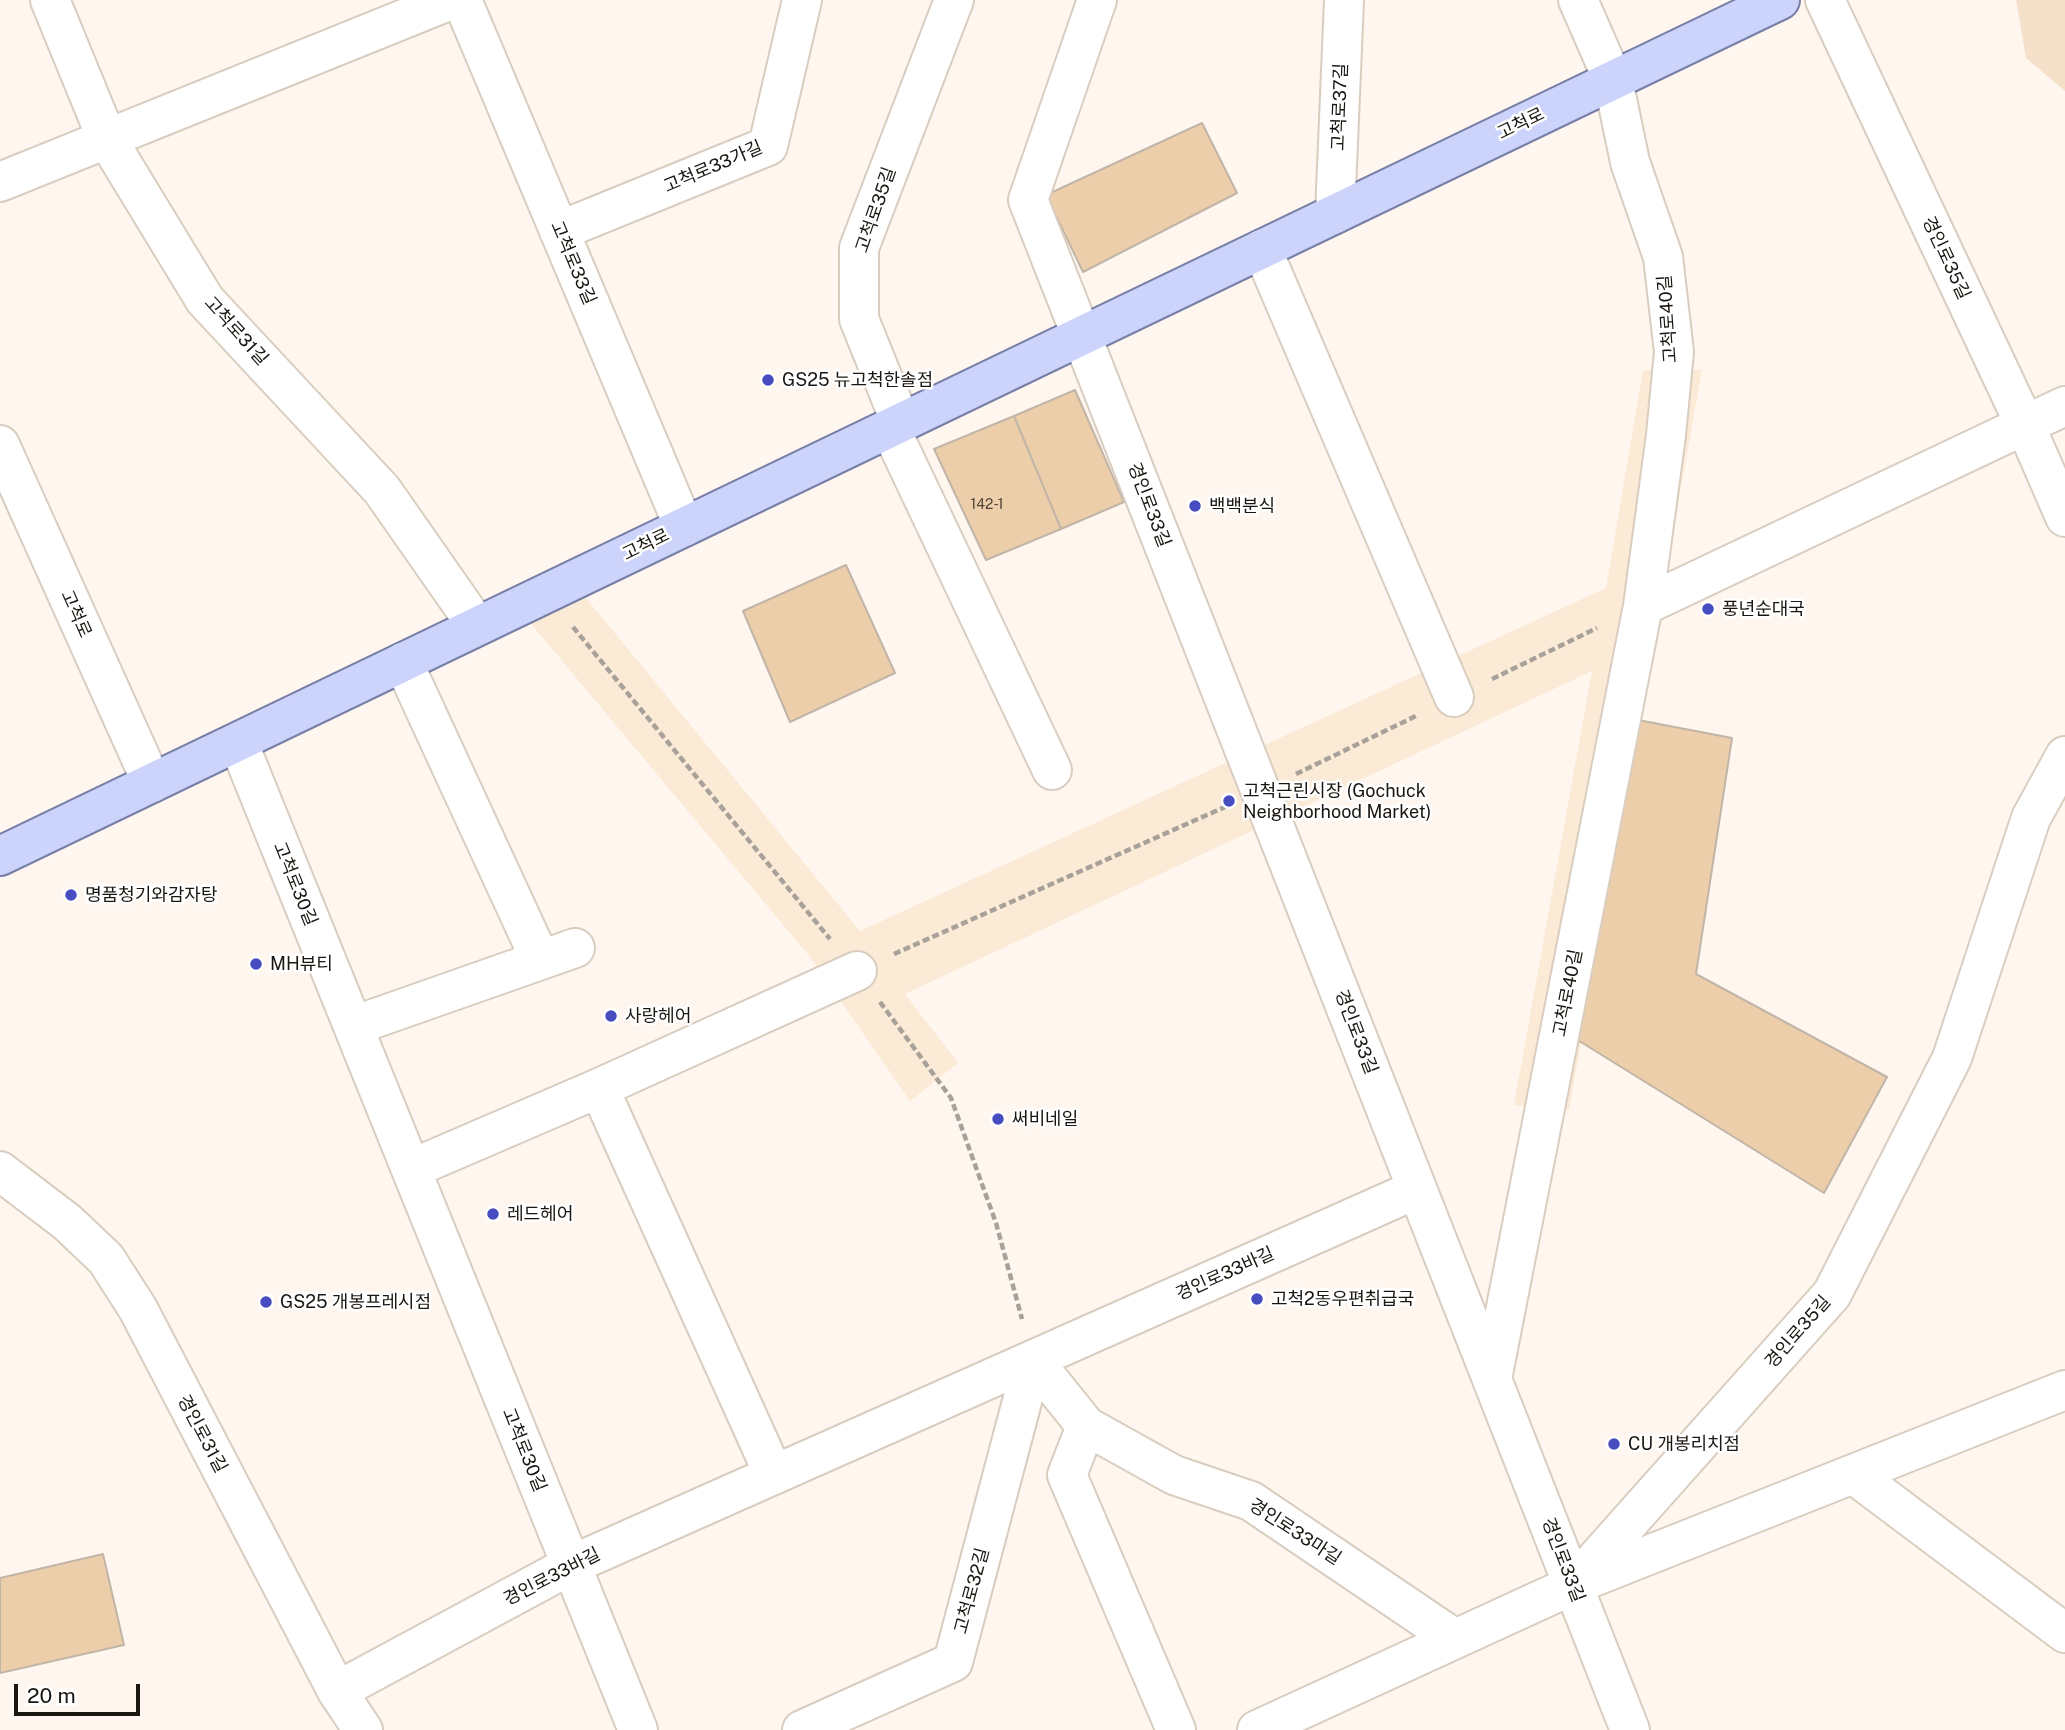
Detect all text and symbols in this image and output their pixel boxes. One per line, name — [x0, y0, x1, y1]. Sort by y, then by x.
street label: 고척로37길 — [1328, 63, 1352, 151]
street label: 고척로 — [1494, 103, 1548, 145]
street label: 고척로33가길 — [660, 136, 766, 198]
street label: 고척로35길 — [851, 164, 901, 256]
street label: 경인로35길 — [1917, 213, 1975, 303]
street label: 고척로33길 — [546, 218, 600, 308]
street label: 고척로40길 — [1654, 274, 1682, 364]
street label: 고척로31길 — [200, 292, 272, 370]
place label: GS25 뉴고척한솔점 — [782, 369, 933, 391]
marker: GS25 뉴고척한솔점 — [760, 372, 776, 388]
street label: 경인로33길 — [1123, 460, 1175, 550]
place label: 백백분식 — [1209, 495, 1275, 517]
house number: 142-1 — [971, 497, 1003, 513]
marker: 백백분식 — [1187, 498, 1203, 514]
street label: 고척로 — [619, 524, 673, 566]
street label: 고척로 — [56, 587, 96, 641]
place label: 풍년순대국 — [1722, 598, 1805, 620]
marker: 풍년순대국 — [1700, 601, 1716, 617]
place label: 고척근린시장 (Gochuck Neighborhood Market) — [1243, 780, 1431, 822]
marker: 고척근린시장 (Gochuck Neighborhood Market) — [1221, 793, 1237, 809]
street label: 고척로30길 — [268, 839, 322, 929]
place label: 명품청기와감자탕 — [85, 884, 217, 906]
marker: 명품청기와감자탕 — [63, 887, 79, 903]
street label: 고척로40길 — [1549, 947, 1587, 1039]
place label: MH뷰티 — [270, 953, 333, 975]
marker: MH뷰티 — [248, 956, 264, 972]
street label: 경인로33길 — [1330, 987, 1382, 1077]
place label: 사랑헤어 — [625, 1005, 691, 1027]
marker: 사랑헤어 — [603, 1008, 619, 1024]
place label: 써비네일 — [1012, 1108, 1078, 1130]
marker: 써비네일 — [990, 1111, 1006, 1127]
place label: 레드헤어 — [507, 1203, 573, 1225]
marker: 레드헤어 — [485, 1206, 501, 1222]
street label: 경인로33바길 — [1172, 1243, 1278, 1305]
place label: 고척2동우편취급국 — [1271, 1288, 1414, 1310]
place label: GS25 개봉프레시점 — [280, 1291, 431, 1313]
marker: 고척2동우편취급국 — [1249, 1291, 1265, 1307]
street label: 경인로35길 — [1761, 1291, 1835, 1373]
marker: GS25 개봉프레시점 — [258, 1294, 274, 1310]
street label: 경인로31길 — [173, 1391, 231, 1477]
street label: 고척로30길 — [497, 1405, 551, 1495]
place label: CU 개봉리치점 — [1628, 1433, 1740, 1455]
marker: CU 개봉리치점 — [1606, 1436, 1622, 1452]
street label: 경인로33마길 — [1245, 1494, 1345, 1570]
street label: 경인로33길 — [1537, 1515, 1589, 1605]
street label: 경인로33바길 — [500, 1543, 604, 1611]
street label: 고척로32길 — [950, 1546, 994, 1636]
scale bar — [18, 1670, 144, 1714]
text: 20 m — [27, 1683, 76, 1708]

